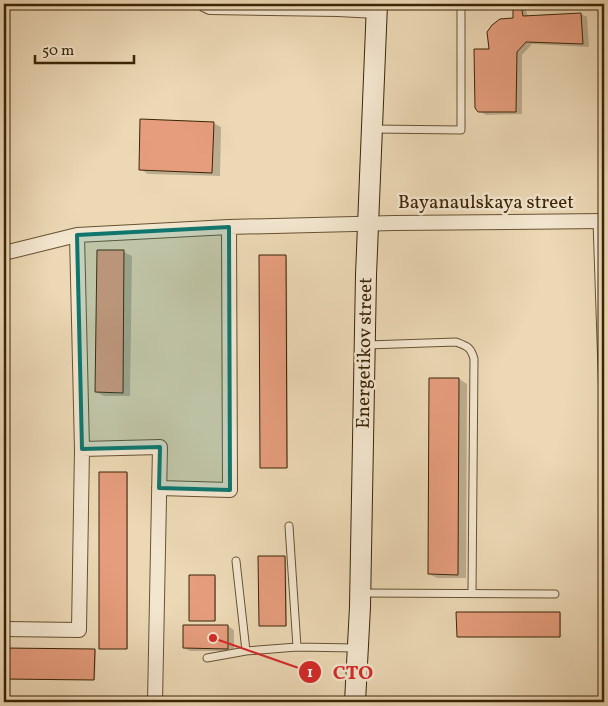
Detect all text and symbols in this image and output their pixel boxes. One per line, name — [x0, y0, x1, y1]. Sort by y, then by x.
scale bar — [35, 32, 134, 64]
text: 50 m — [42, 41, 74, 62]
street label: Bayanaulskaya street — [398, 190, 574, 216]
street label: Energetikov street — [351, 277, 379, 429]
callout: СТО — [298, 654, 383, 689]
text: СТО — [333, 660, 373, 688]
text: 1 — [307, 663, 313, 684]

